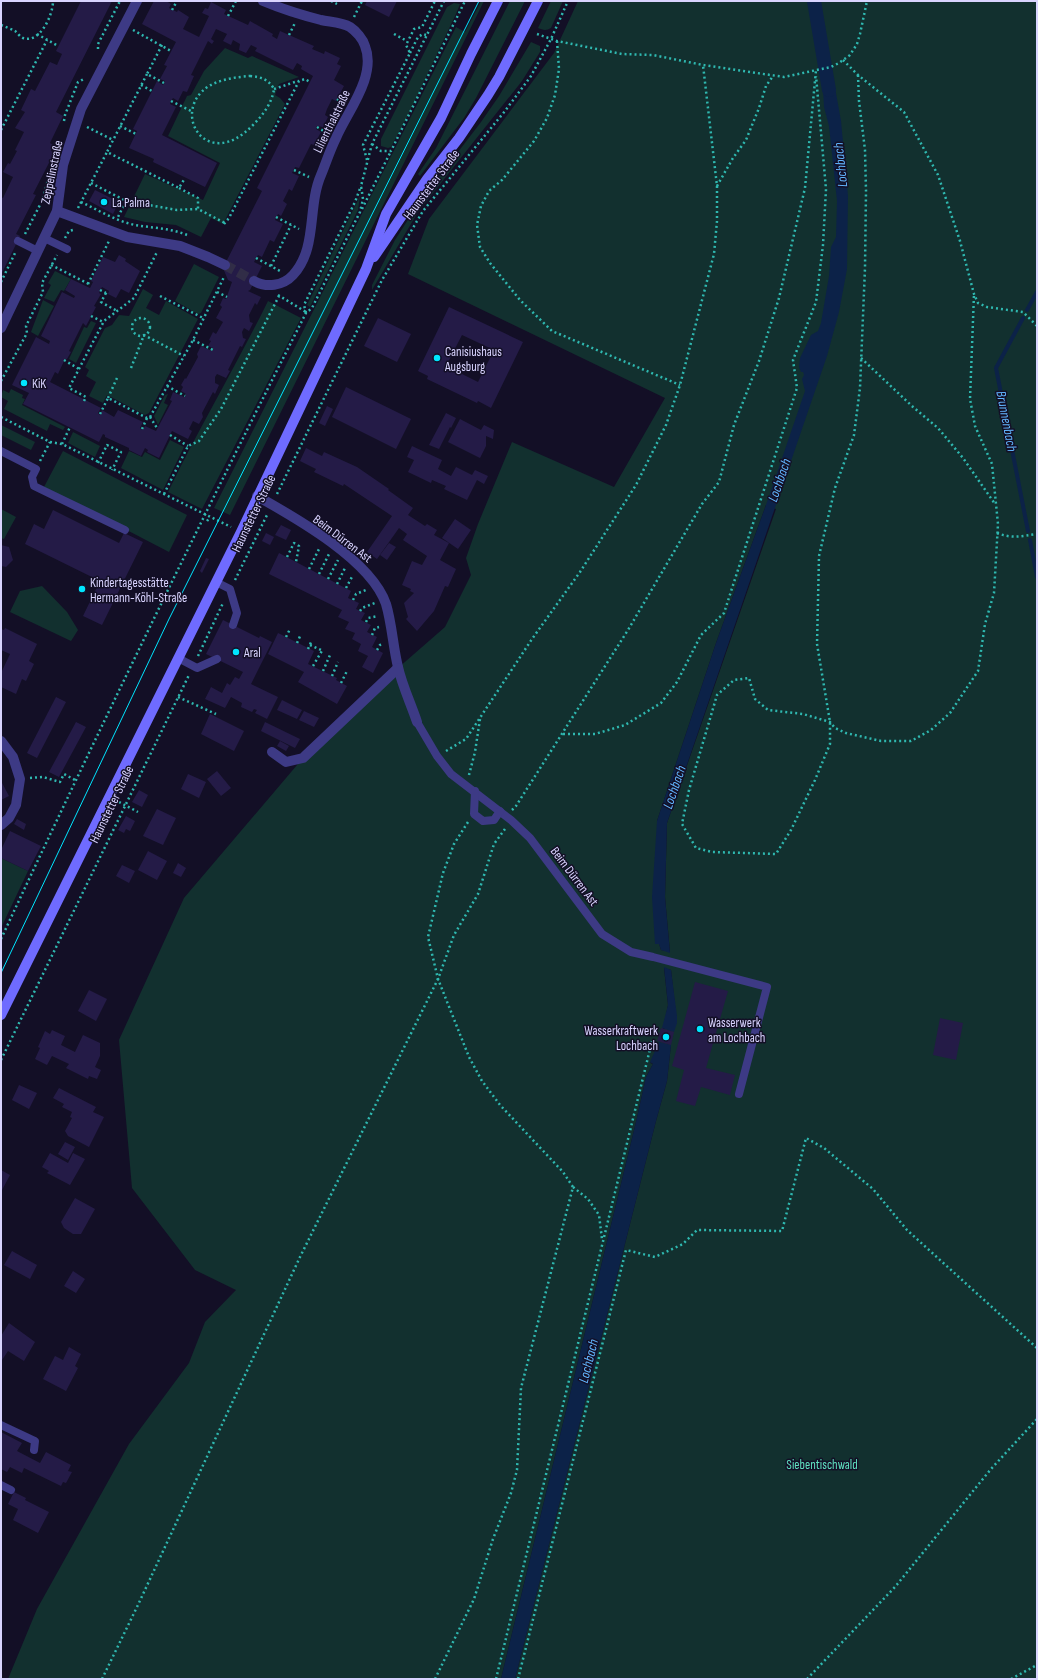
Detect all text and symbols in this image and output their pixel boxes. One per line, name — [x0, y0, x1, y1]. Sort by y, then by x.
street label: Lilienthalstraße — [310, 87, 354, 156]
street label: Zeppelinstraße — [37, 139, 67, 206]
water label: Lochbach — [830, 142, 851, 188]
street label: Haunstetter Straße — [400, 146, 463, 223]
place label: La Palma — [112, 195, 150, 211]
marker: La Palma — [99, 197, 109, 207]
place label: Canisiushaus Augsburg — [444, 344, 502, 375]
marker: Canisiushaus Augsburg — [432, 353, 442, 363]
place label: KiK — [32, 376, 46, 392]
marker: KiK — [19, 378, 29, 388]
water label: Brunnenbach — [992, 389, 1021, 453]
water label: Lochbach — [764, 456, 795, 504]
street label: Haunstetter Straße — [228, 472, 279, 555]
street label: Beim Dürren Ast — [310, 511, 375, 566]
place label: Kindertagesstätte Hermann-Köhl-Straße — [90, 575, 187, 606]
marker: Kindertagesstätte Hermann-Köhl-Straße — [77, 584, 87, 594]
place label: Aral — [243, 645, 261, 661]
marker: Aral — [231, 647, 241, 657]
street label: Haunstetter Straße — [86, 763, 137, 846]
water label: Lochbach — [659, 763, 690, 811]
street label: Beim Dürren Ast — [547, 844, 602, 909]
place label: Wasserwerk am Lochbach — [708, 1015, 765, 1046]
place label: Wasserkraftwerk Lochbach — [584, 1023, 658, 1054]
marker: Wasserwerk am Lochbach — [695, 1024, 705, 1034]
marker: Wasserkraftwerk Lochbach — [661, 1032, 671, 1042]
water label: Lochbach — [575, 1337, 602, 1385]
park label: Siebentischwald — [786, 1457, 858, 1473]

